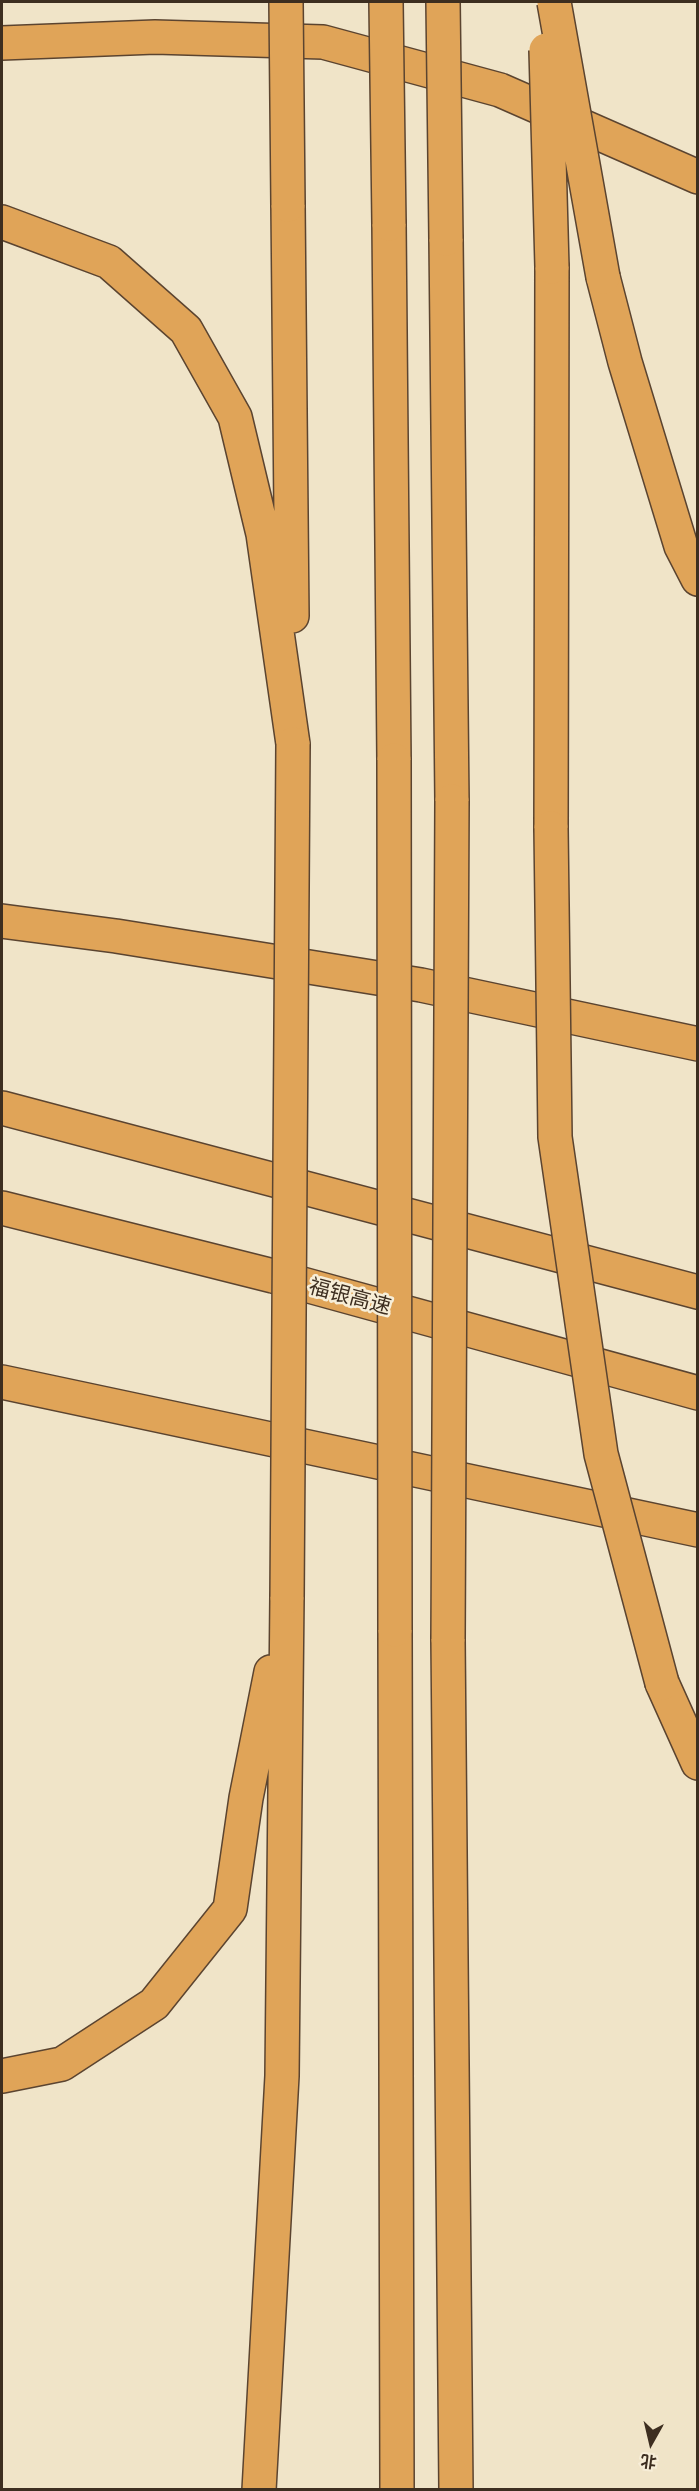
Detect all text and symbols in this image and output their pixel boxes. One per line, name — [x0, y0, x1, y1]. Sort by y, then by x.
street label: 福银高速 — [306, 1274, 394, 1320]
north arrow — [621, 2413, 681, 2473]
text: 北 — [639, 2452, 658, 2471]

